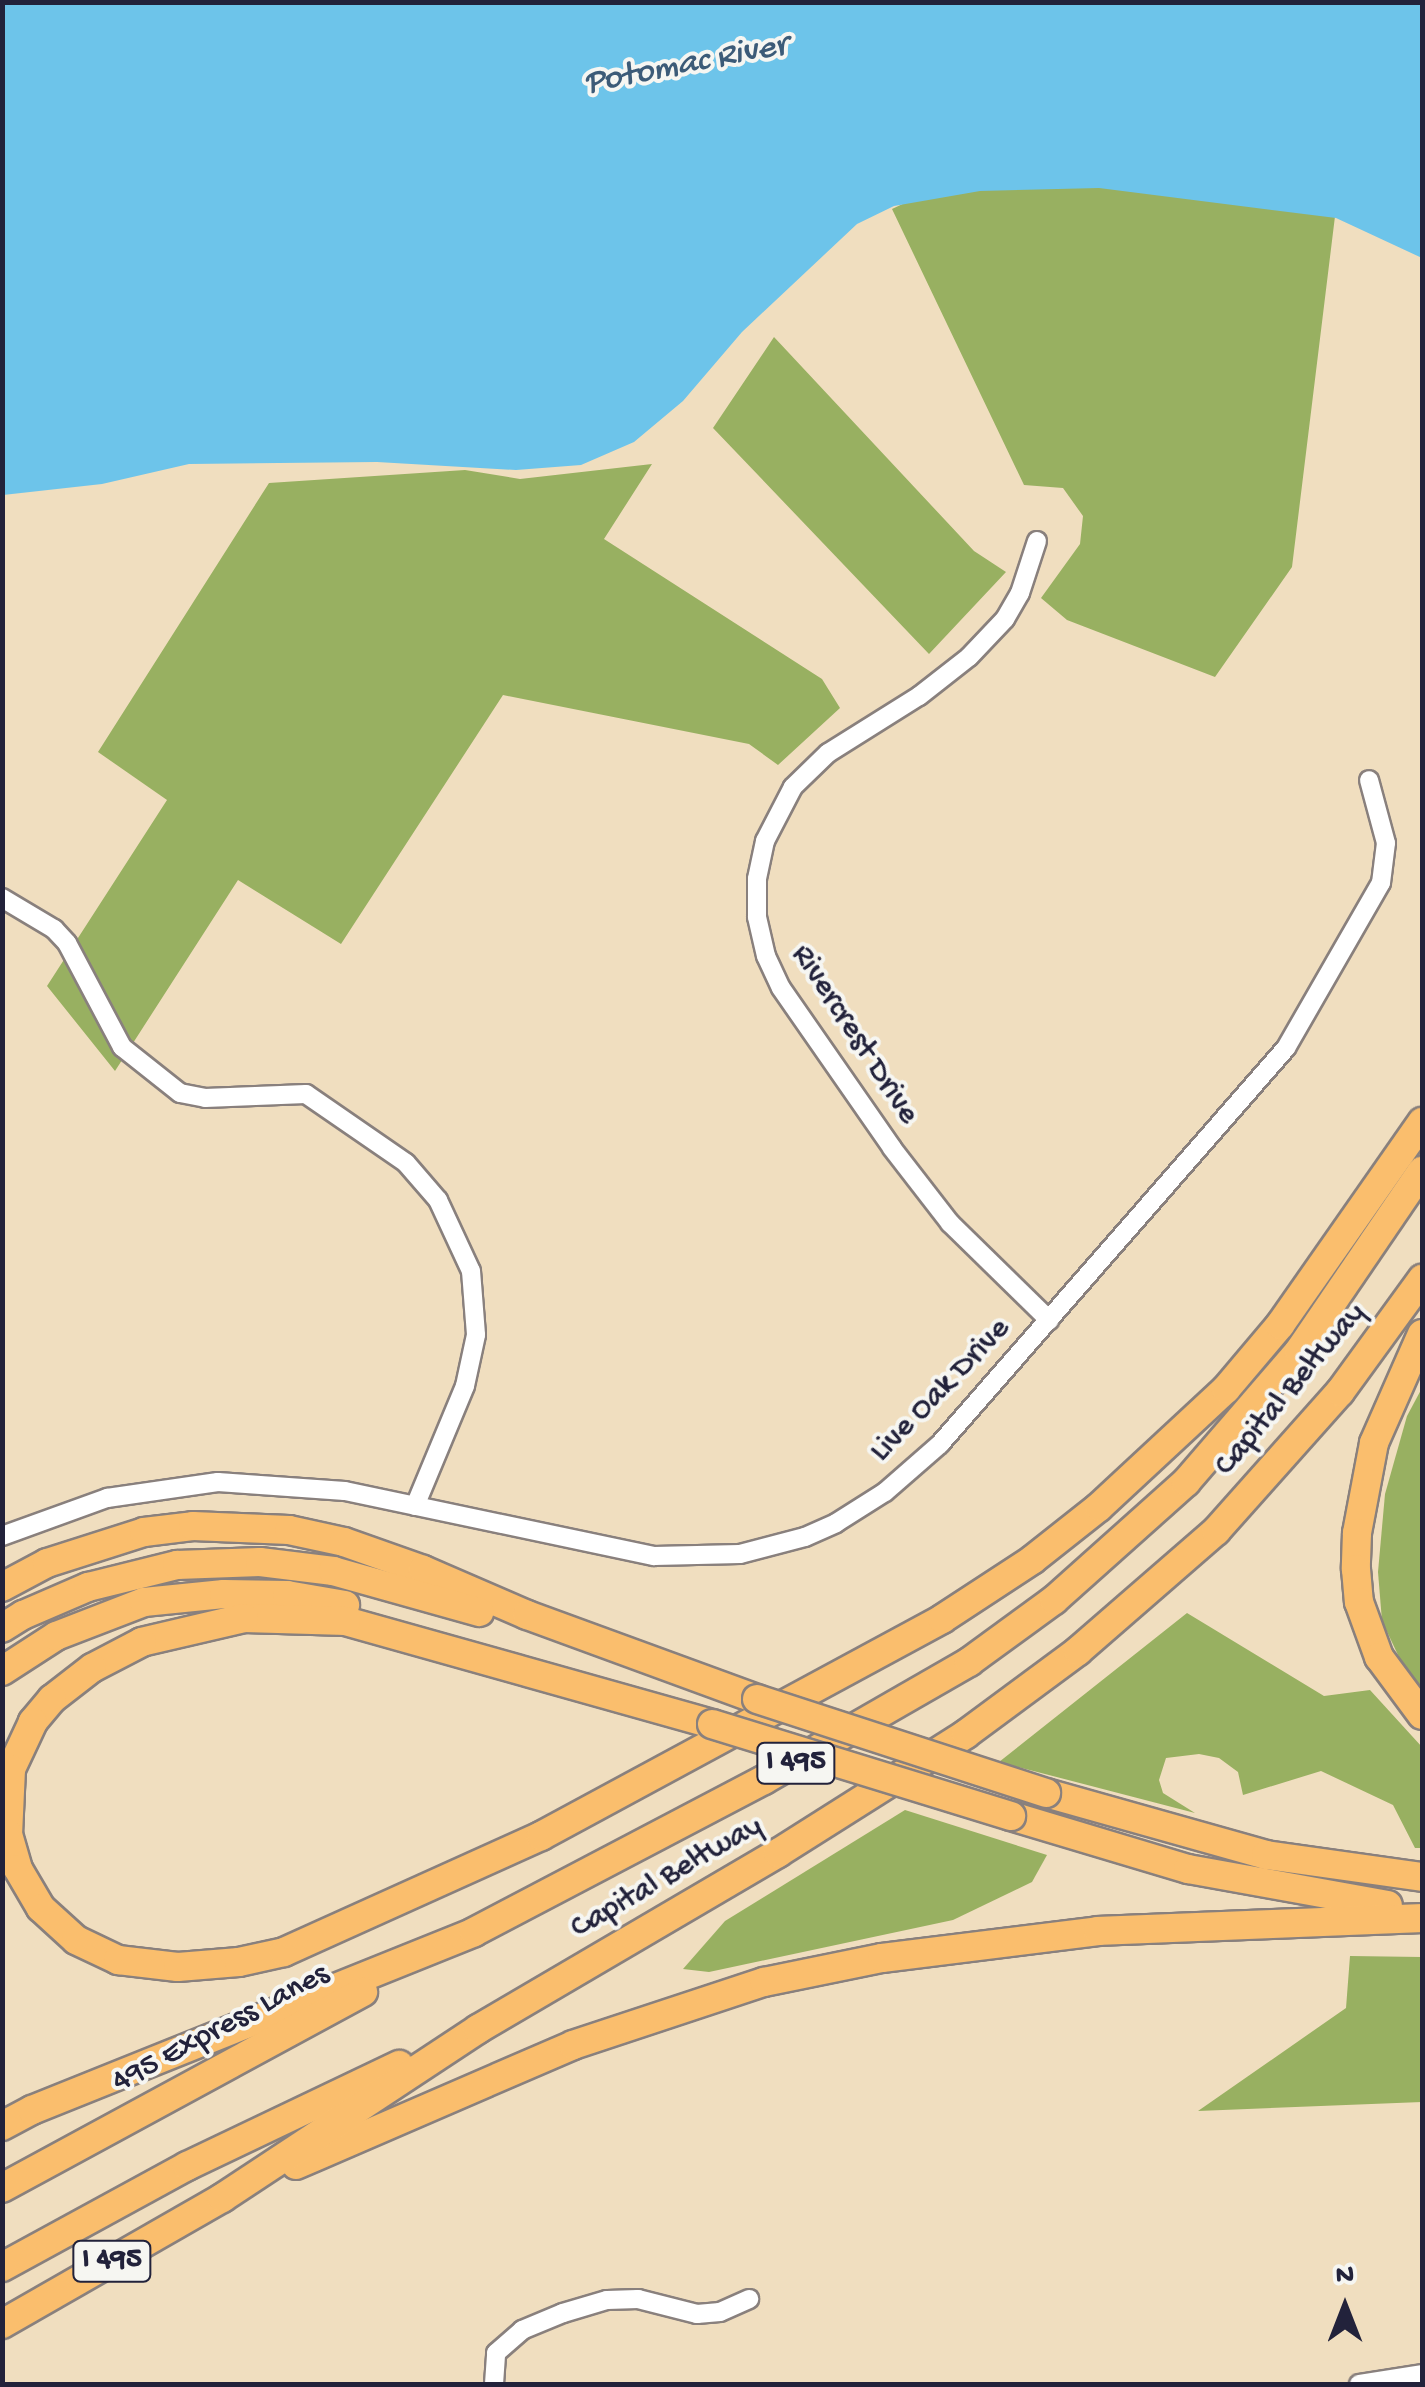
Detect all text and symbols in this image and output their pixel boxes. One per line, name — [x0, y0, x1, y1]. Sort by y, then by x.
water label: Potomac River — [581, 26, 791, 106]
street label: Rivercrest Drive — [782, 938, 926, 1132]
street label: Capital Beltway — [1207, 1295, 1375, 1485]
street label: Live Oak Drive — [863, 1311, 1019, 1471]
road number: I 495 — [756, 1738, 836, 1788]
street label: Capital Beltway — [564, 1808, 770, 1948]
street label: 495 Express Lanes — [106, 1956, 336, 2102]
road number: I 495 — [72, 2236, 152, 2286]
north arrow — [1295, 2257, 1395, 2357]
text: N — [1336, 2260, 1354, 2293]

